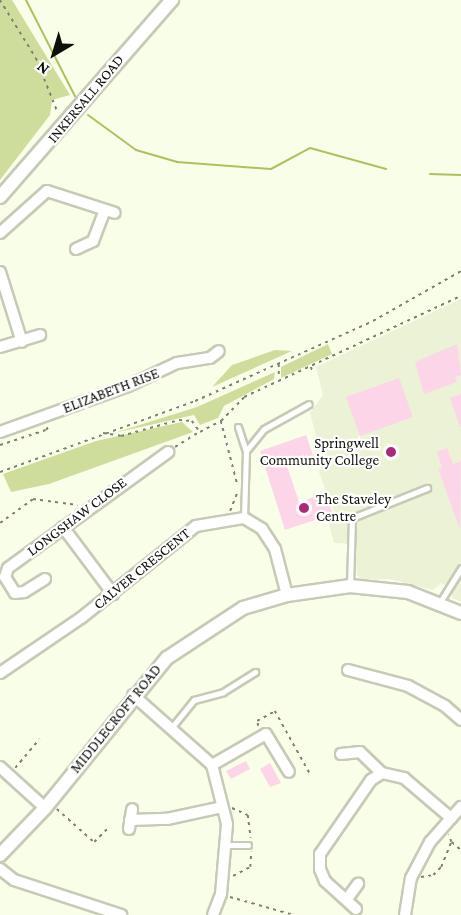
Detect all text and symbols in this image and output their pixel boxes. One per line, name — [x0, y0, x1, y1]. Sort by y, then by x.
north arrow — [24, 24, 84, 84]
street label: INKERSALL ROAD — [44, 51, 128, 147]
street label: ELIZABETH RISE — [60, 364, 162, 418]
place label: Springwell Community College — [260, 434, 379, 469]
marker: Springwell Community College — [384, 445, 398, 459]
street label: LONGSHAW CLOSE — [24, 474, 130, 560]
place label: The Staveley Centre — [316, 490, 391, 525]
marker: The Staveley Centre — [297, 501, 311, 515]
street label: CALVER CRESCENT — [90, 525, 194, 613]
street label: MIDDLECROFT ROAD — [67, 661, 165, 777]

